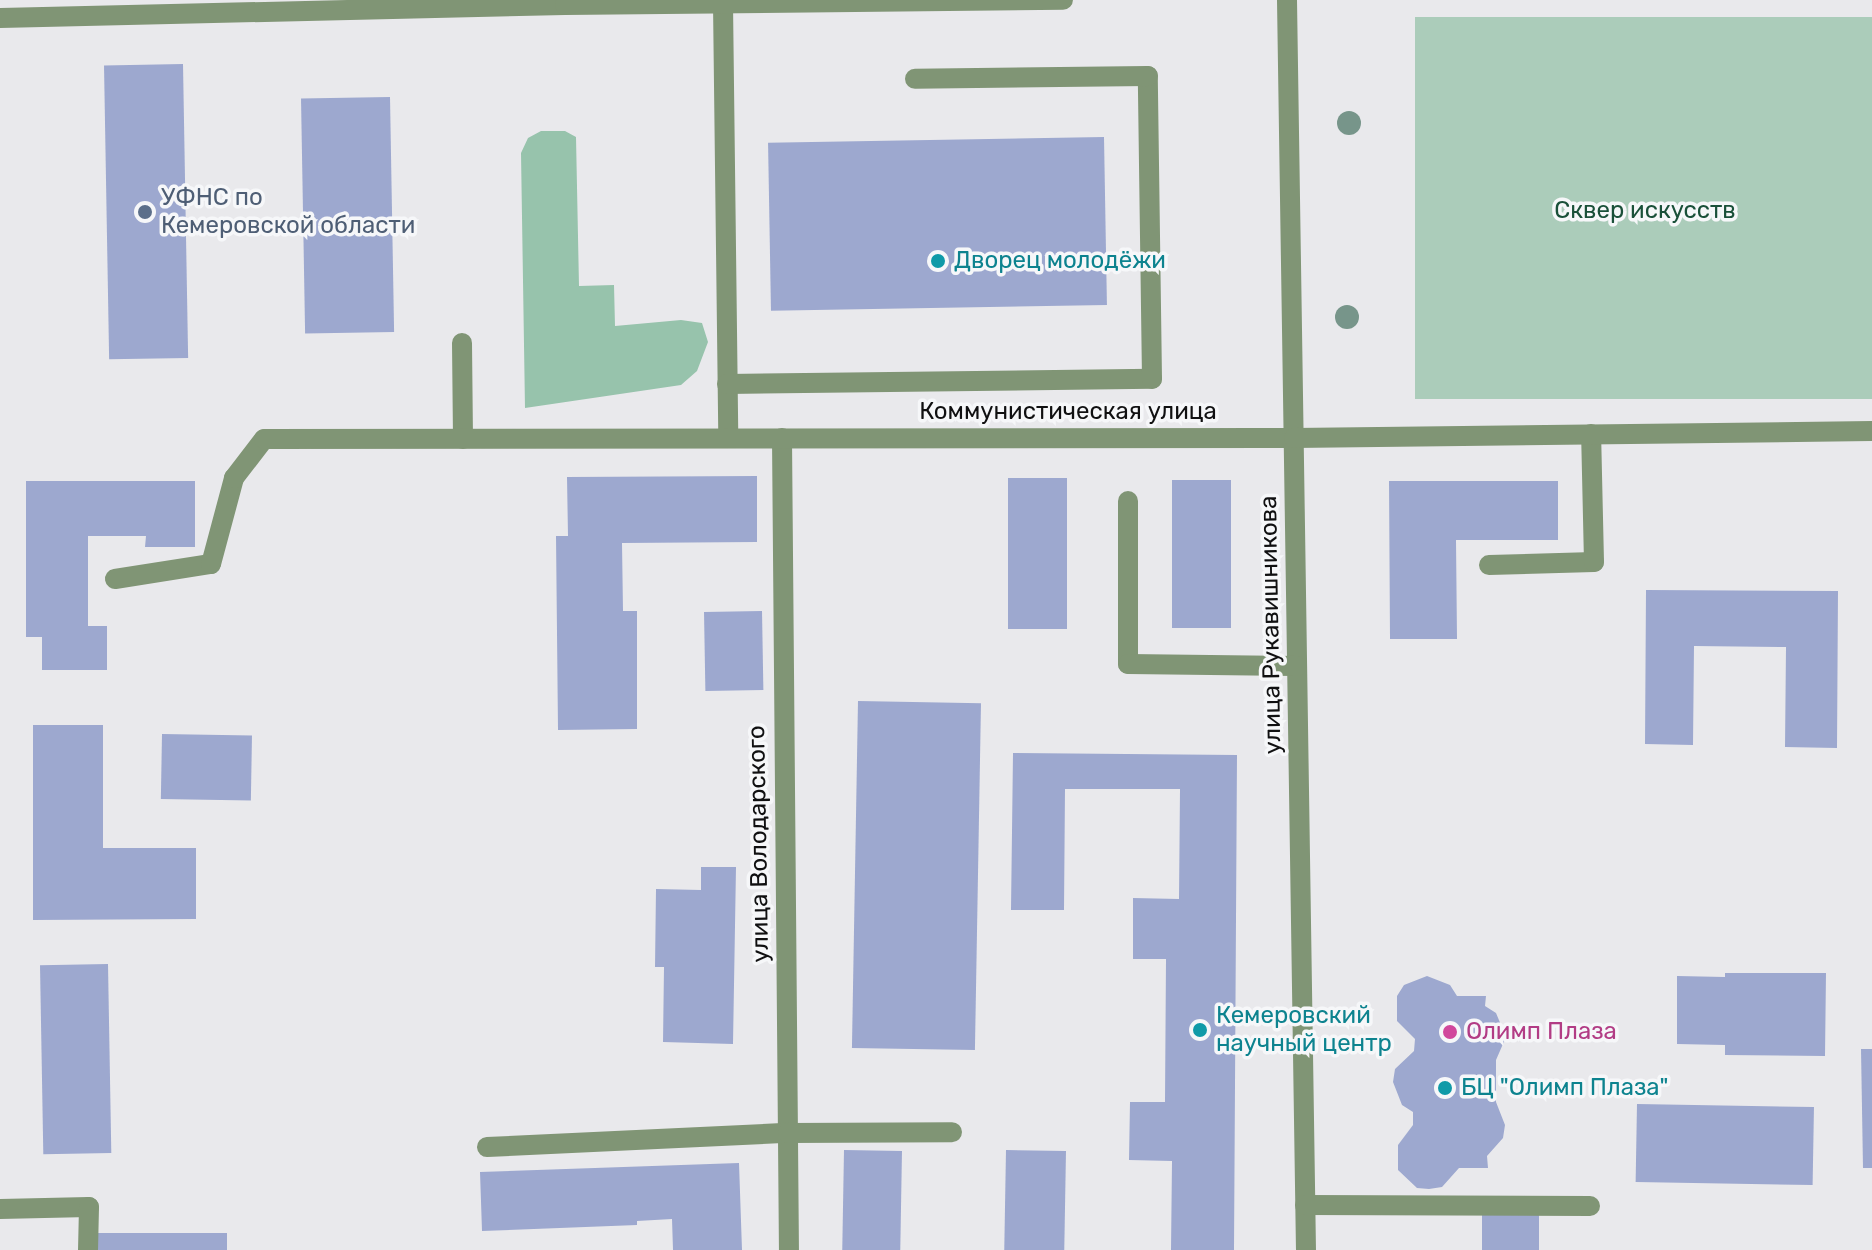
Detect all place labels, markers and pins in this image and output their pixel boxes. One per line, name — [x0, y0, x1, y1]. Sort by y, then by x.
place label: УФНС по Кемеровской области — [161, 184, 415, 240]
marker: УФНС по Кемеровской области — [136, 203, 154, 221]
place label: Дворец молодёжи — [954, 247, 1166, 275]
marker: Дворец молодёжи — [929, 252, 947, 270]
place label: Кемеровский научный центр — [1216, 1002, 1392, 1058]
place label: Олимп Плаза — [1466, 1018, 1617, 1046]
marker: Кемеровский научный центр — [1191, 1021, 1209, 1039]
marker: Олимп Плаза — [1441, 1023, 1459, 1041]
place label: БЦ "Олимп Плаза" — [1461, 1074, 1669, 1102]
marker: БЦ "Олимп Плаза" — [1436, 1079, 1454, 1097]

